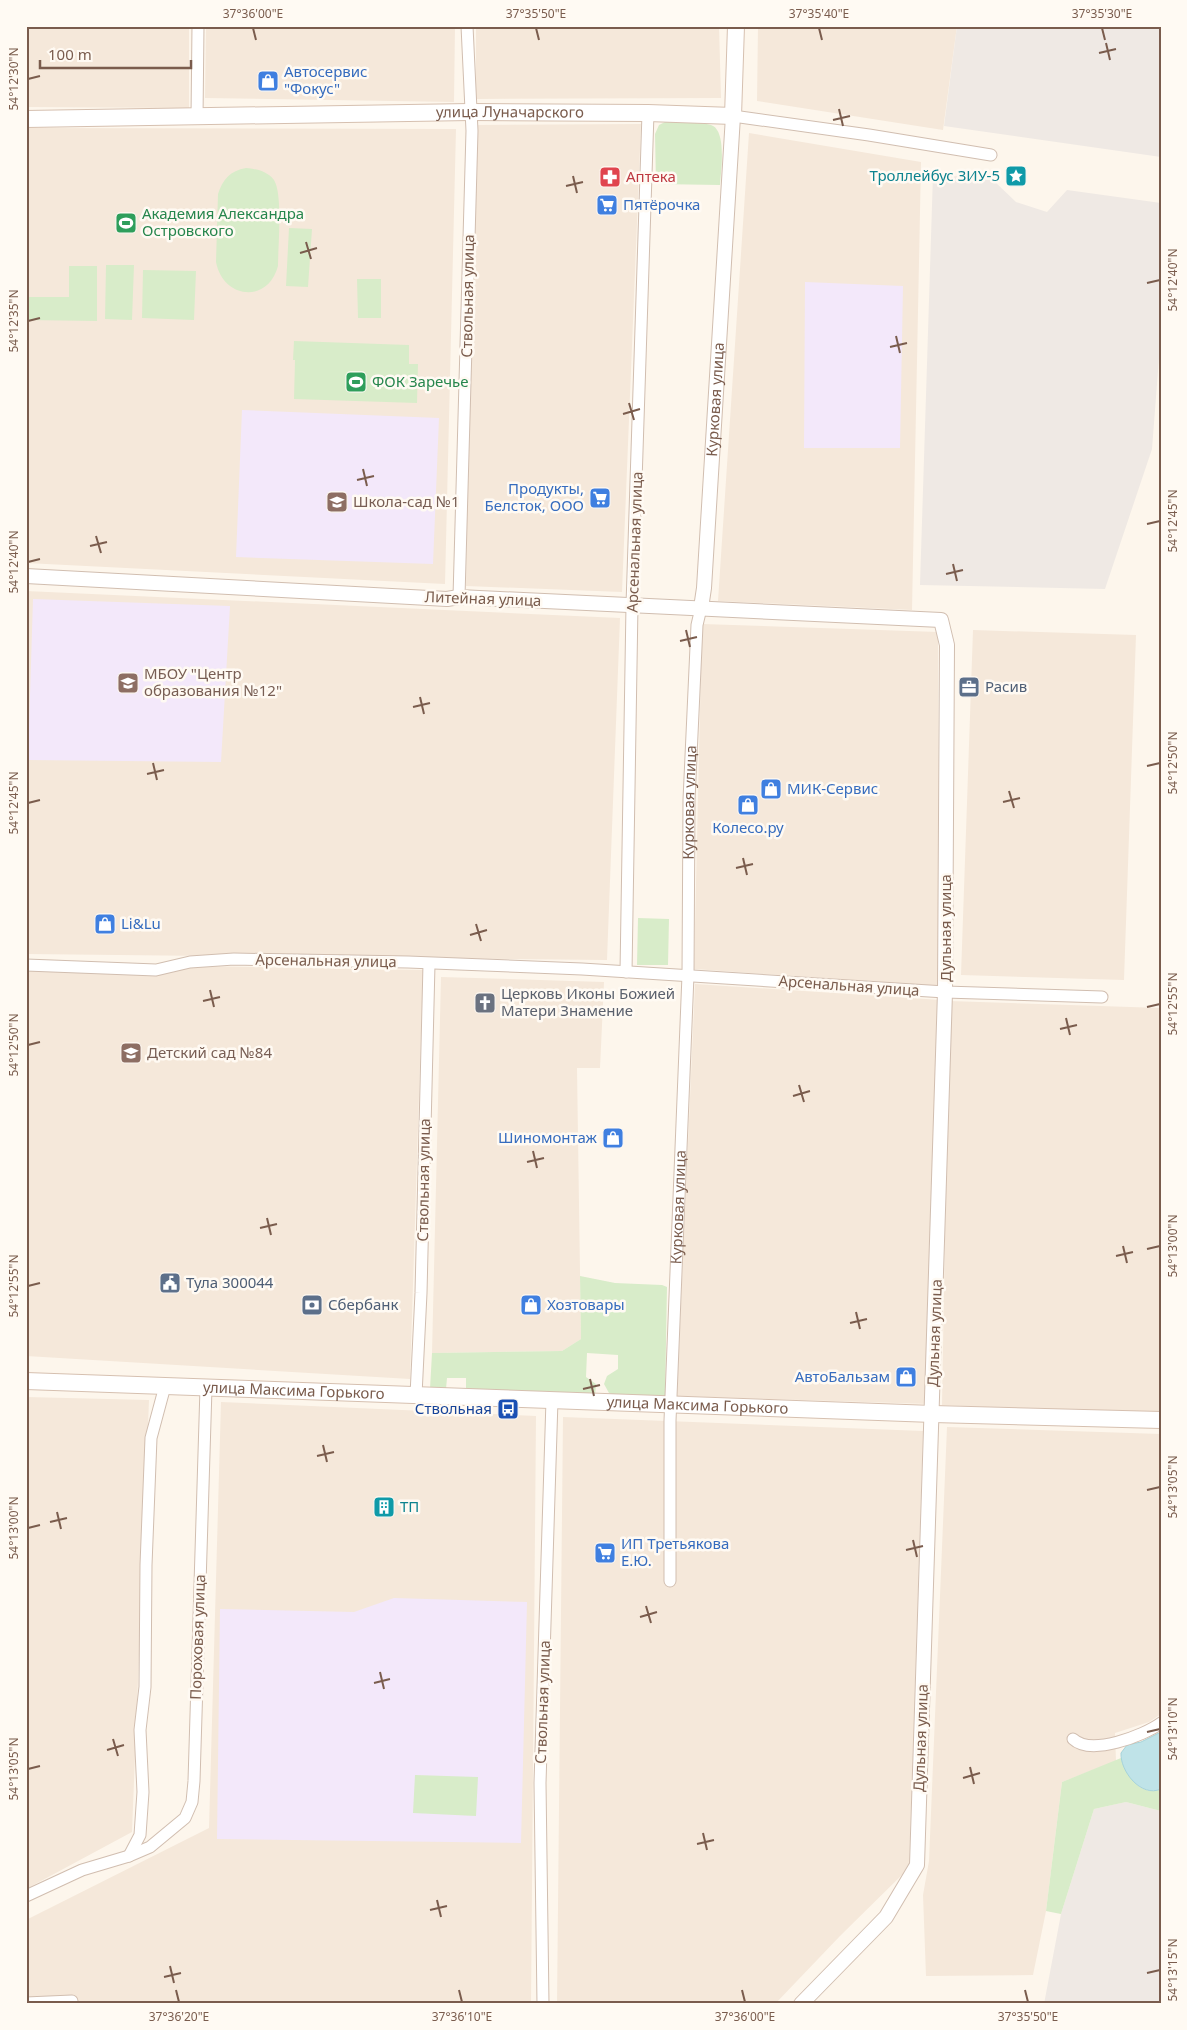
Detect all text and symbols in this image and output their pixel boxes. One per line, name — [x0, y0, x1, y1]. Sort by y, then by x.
text: 37°36'00"E — [223, 5, 283, 22]
text: 37°35'50"E — [506, 5, 566, 22]
text: 37°35'40"E — [789, 5, 849, 22]
text: 37°35'30"E — [1072, 5, 1132, 22]
scale bar — [40, 38, 191, 70]
text: 100 m — [48, 44, 92, 64]
text: 54°12'30"N — [5, 47, 22, 111]
place label: Автосервис "Фокус" — [284, 61, 367, 98]
shop icon: Автосервис "Фокус" — [256, 69, 280, 93]
street label: улица Луначарского — [436, 101, 584, 122]
place icon: Троллейбус ЗИУ-5 — [1004, 164, 1028, 188]
pharmacy icon: Аптека — [598, 165, 622, 189]
place label: Троллейбус ЗИУ-5 — [870, 165, 1000, 185]
place label: Аптека — [626, 166, 676, 186]
supermarket icon: Пятёрочка — [595, 193, 619, 217]
place label: Пятёрочка — [623, 194, 700, 214]
place label: Академия Александра Островского — [142, 203, 304, 240]
sports icon: Академия Александра Островского — [114, 211, 138, 235]
street label: Ствольная улица — [456, 234, 478, 358]
text: 54°12'40"N — [1164, 248, 1181, 312]
text: 54°12'35"N — [5, 289, 22, 353]
street label: Курковая улица — [701, 342, 728, 457]
sports icon: ФОК Заречье — [344, 370, 368, 394]
place label: ФОК Заречье — [372, 371, 468, 391]
street label: Арсенальная улица — [622, 471, 646, 613]
place label: Продукты, Белсток, ООО — [484, 478, 584, 515]
supermarket icon: Продукты, Белсток, ООО — [588, 486, 612, 510]
text: 54°12'45"N — [1164, 489, 1181, 553]
school or university icon: Школа-сад №1 — [325, 490, 349, 514]
place label: Школа-сад №1 — [353, 491, 460, 511]
text: 54°12'40"N — [5, 530, 22, 594]
street label: Литейная улица — [424, 586, 542, 610]
place label: МБОУ "Центр образования №12" — [144, 663, 282, 700]
school or university icon: МБОУ "Центр образования №12" — [116, 671, 140, 695]
office icon: Расив — [957, 675, 981, 699]
place label: Расив — [985, 676, 1027, 696]
text: 54°12'50"N — [1164, 731, 1181, 795]
street label: Курковая улица — [678, 745, 700, 860]
text: 54°12'45"N — [5, 771, 22, 835]
shop icon: МИК-Сервис — [759, 777, 783, 801]
place label: МИК-Сервис — [787, 778, 878, 798]
shop icon: Колесо.ру — [736, 793, 760, 817]
place label: Колесо.ру — [712, 817, 784, 837]
street label: Дульная улица — [935, 874, 955, 982]
shop icon: Li&Lu — [93, 912, 117, 936]
place label: Li&Lu — [121, 913, 161, 933]
street label: Арсенальная улица — [255, 949, 397, 971]
street label: Арсенальная улица — [778, 970, 920, 1000]
text: 54°12'55"N — [1164, 972, 1181, 1036]
place label: Церковь Иконы Божией Матери Знамение — [501, 983, 675, 1020]
church icon: Церковь Иконы Божией Матери Знамение — [473, 991, 497, 1015]
text: 54°12'50"N — [5, 1013, 22, 1077]
school or university icon: Детский сад №84 — [119, 1041, 143, 1065]
place label: Детский сад №84 — [147, 1042, 272, 1062]
street label: Ствольная улица — [412, 1118, 434, 1242]
shop icon: Шиномонтаж — [601, 1126, 625, 1150]
place label: Шиномонтаж — [498, 1127, 598, 1147]
street label: Курковая улица — [665, 1150, 690, 1265]
text: 54°13'00"N — [1164, 1214, 1181, 1278]
text: 54°12'55"N — [5, 1254, 22, 1318]
public building icon: Тула 300044 — [158, 1271, 182, 1295]
place label: Тула 300044 — [186, 1272, 274, 1292]
street label: Дульная улица — [922, 1279, 946, 1387]
bank icon: Сбербанк — [300, 1293, 324, 1317]
shop icon: Хозтовары — [519, 1293, 543, 1317]
place label: Сбербанк — [328, 1294, 398, 1314]
place label: Хозтовары — [547, 1294, 625, 1314]
shop icon: АвтоБальзам — [894, 1365, 918, 1389]
place label: АвтоБальзам — [795, 1366, 890, 1386]
street label: улица Максима Горького — [203, 1376, 385, 1403]
street label: улица Максима Горького — [606, 1391, 789, 1418]
bus stop icon: Ствольная — [496, 1397, 520, 1421]
place label: Ствольная — [415, 1398, 492, 1418]
text: 54°13'05"N — [1164, 1455, 1181, 1519]
building icon: ТП — [372, 1495, 396, 1519]
text: 54°13'00"N — [5, 1496, 22, 1560]
place label: ТП — [400, 1496, 419, 1516]
place label: ИП Третьякова Е.Ю. — [621, 1533, 729, 1570]
supermarket icon: ИП Третьякова Е.Ю. — [593, 1541, 617, 1565]
street label: Пороховая улица — [185, 1574, 209, 1700]
street label: Ствольная улица — [530, 1640, 554, 1764]
street label: Дульная улица — [908, 1684, 932, 1792]
text: 54°13'10"N — [1164, 1697, 1181, 1761]
text: 54°13'05"N — [5, 1737, 22, 1801]
text: 54°13'15"N — [1164, 1938, 1181, 2002]
text: 37°36'20"E — [149, 2008, 209, 2025]
text: 37°36'10"E — [432, 2008, 492, 2025]
text: 37°36'00"E — [715, 2008, 775, 2025]
text: 37°35'50"E — [998, 2008, 1058, 2025]

